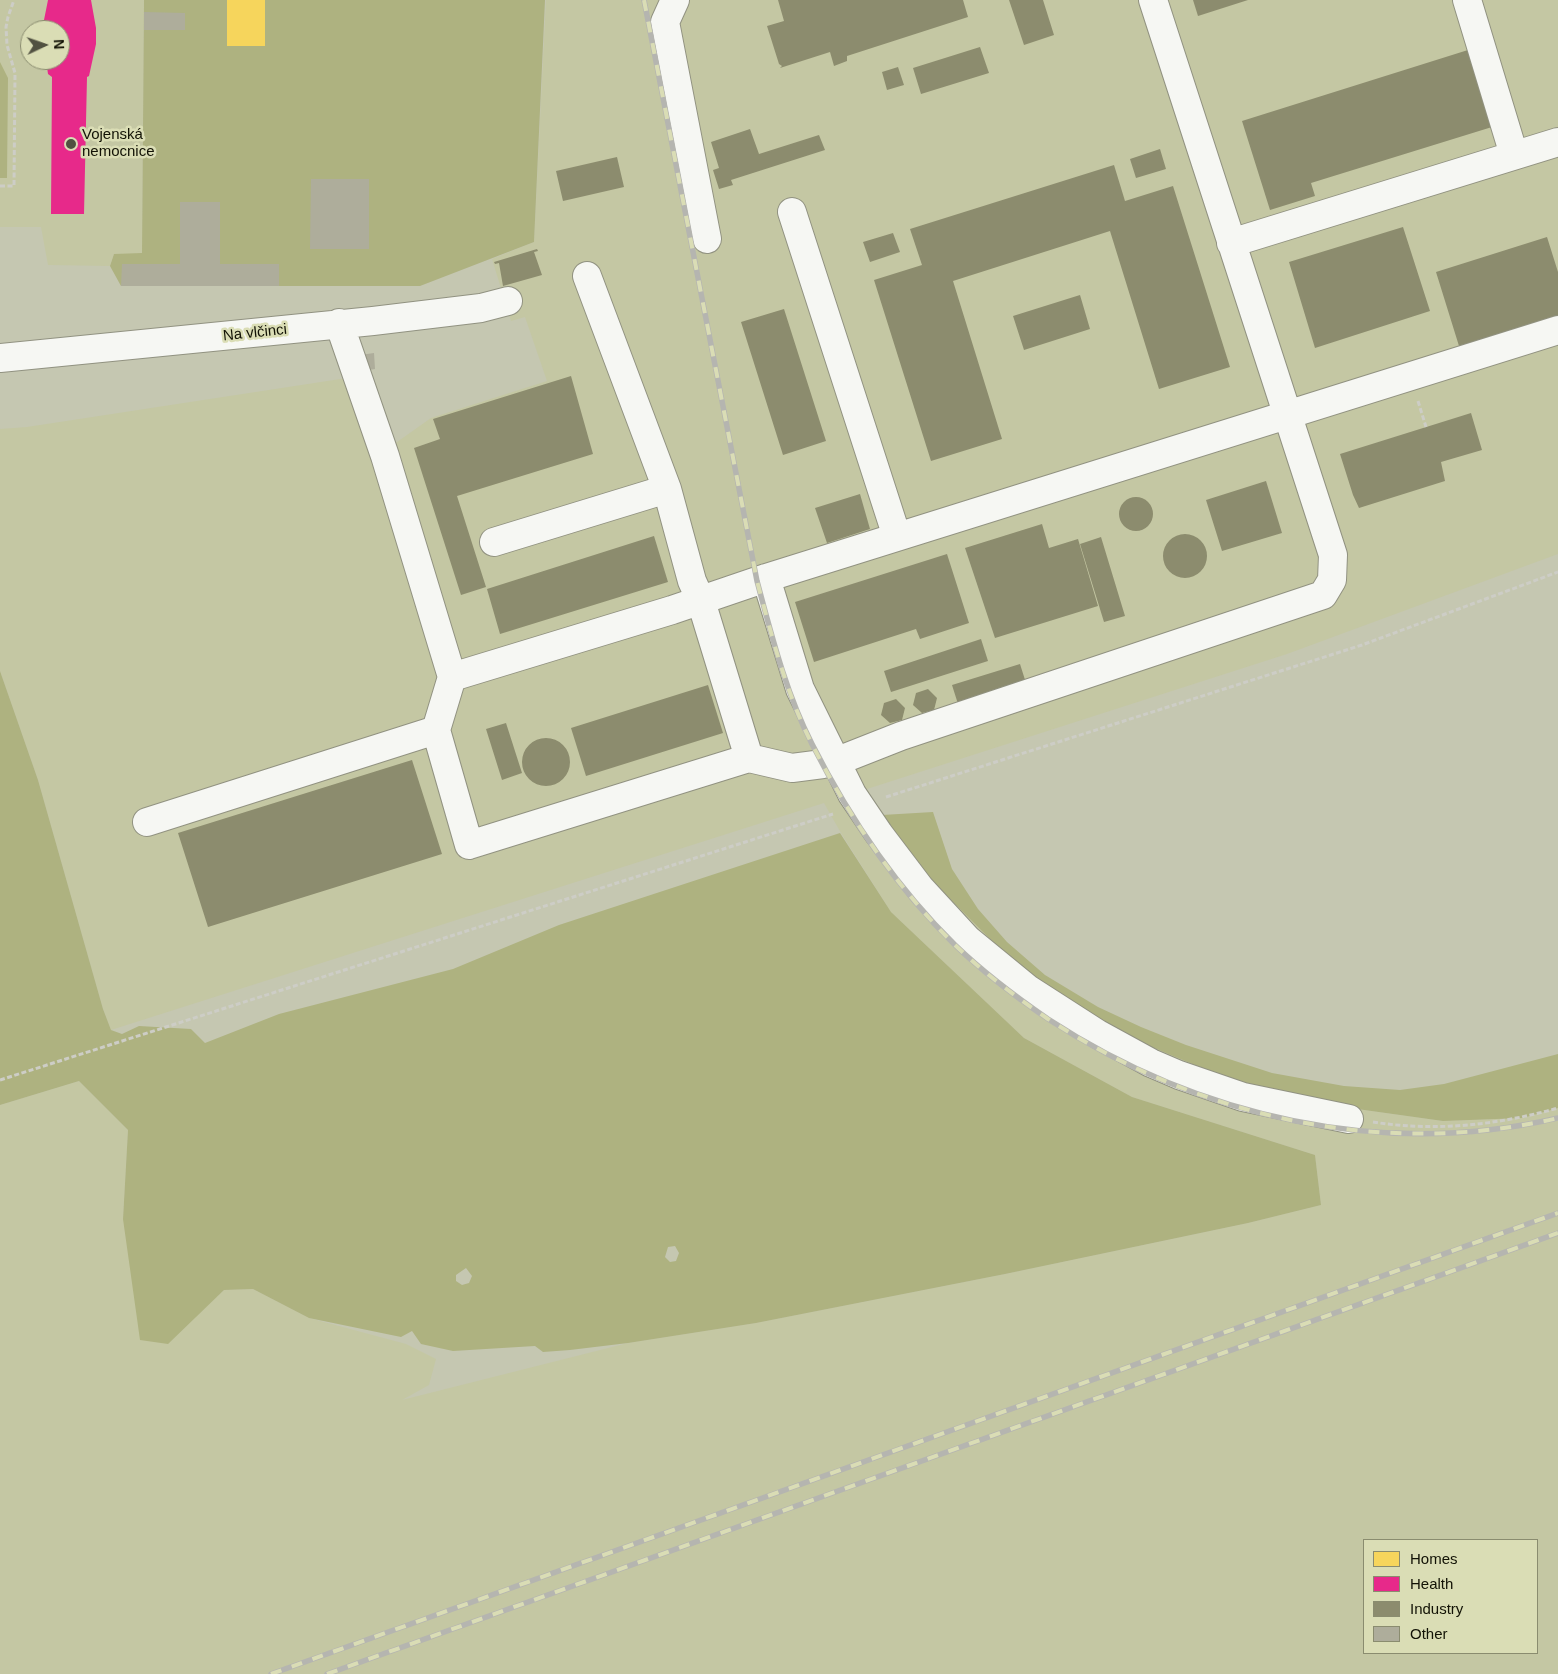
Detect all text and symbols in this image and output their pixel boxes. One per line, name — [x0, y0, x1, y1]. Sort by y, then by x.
north arrow — [20, 20, 70, 70]
text: N — [51, 39, 67, 50]
place label: Vojenská nemocnice — [82, 126, 155, 161]
marker: Vojenská nemocnice — [64, 137, 78, 151]
street label: Na vlčinci — [222, 321, 288, 345]
legend — [1363, 1539, 1538, 1654]
text: Homes — [1410, 1550, 1458, 1567]
text: Health — [1410, 1575, 1453, 1592]
text: Industry — [1410, 1600, 1463, 1617]
text: Other — [1410, 1625, 1448, 1642]

